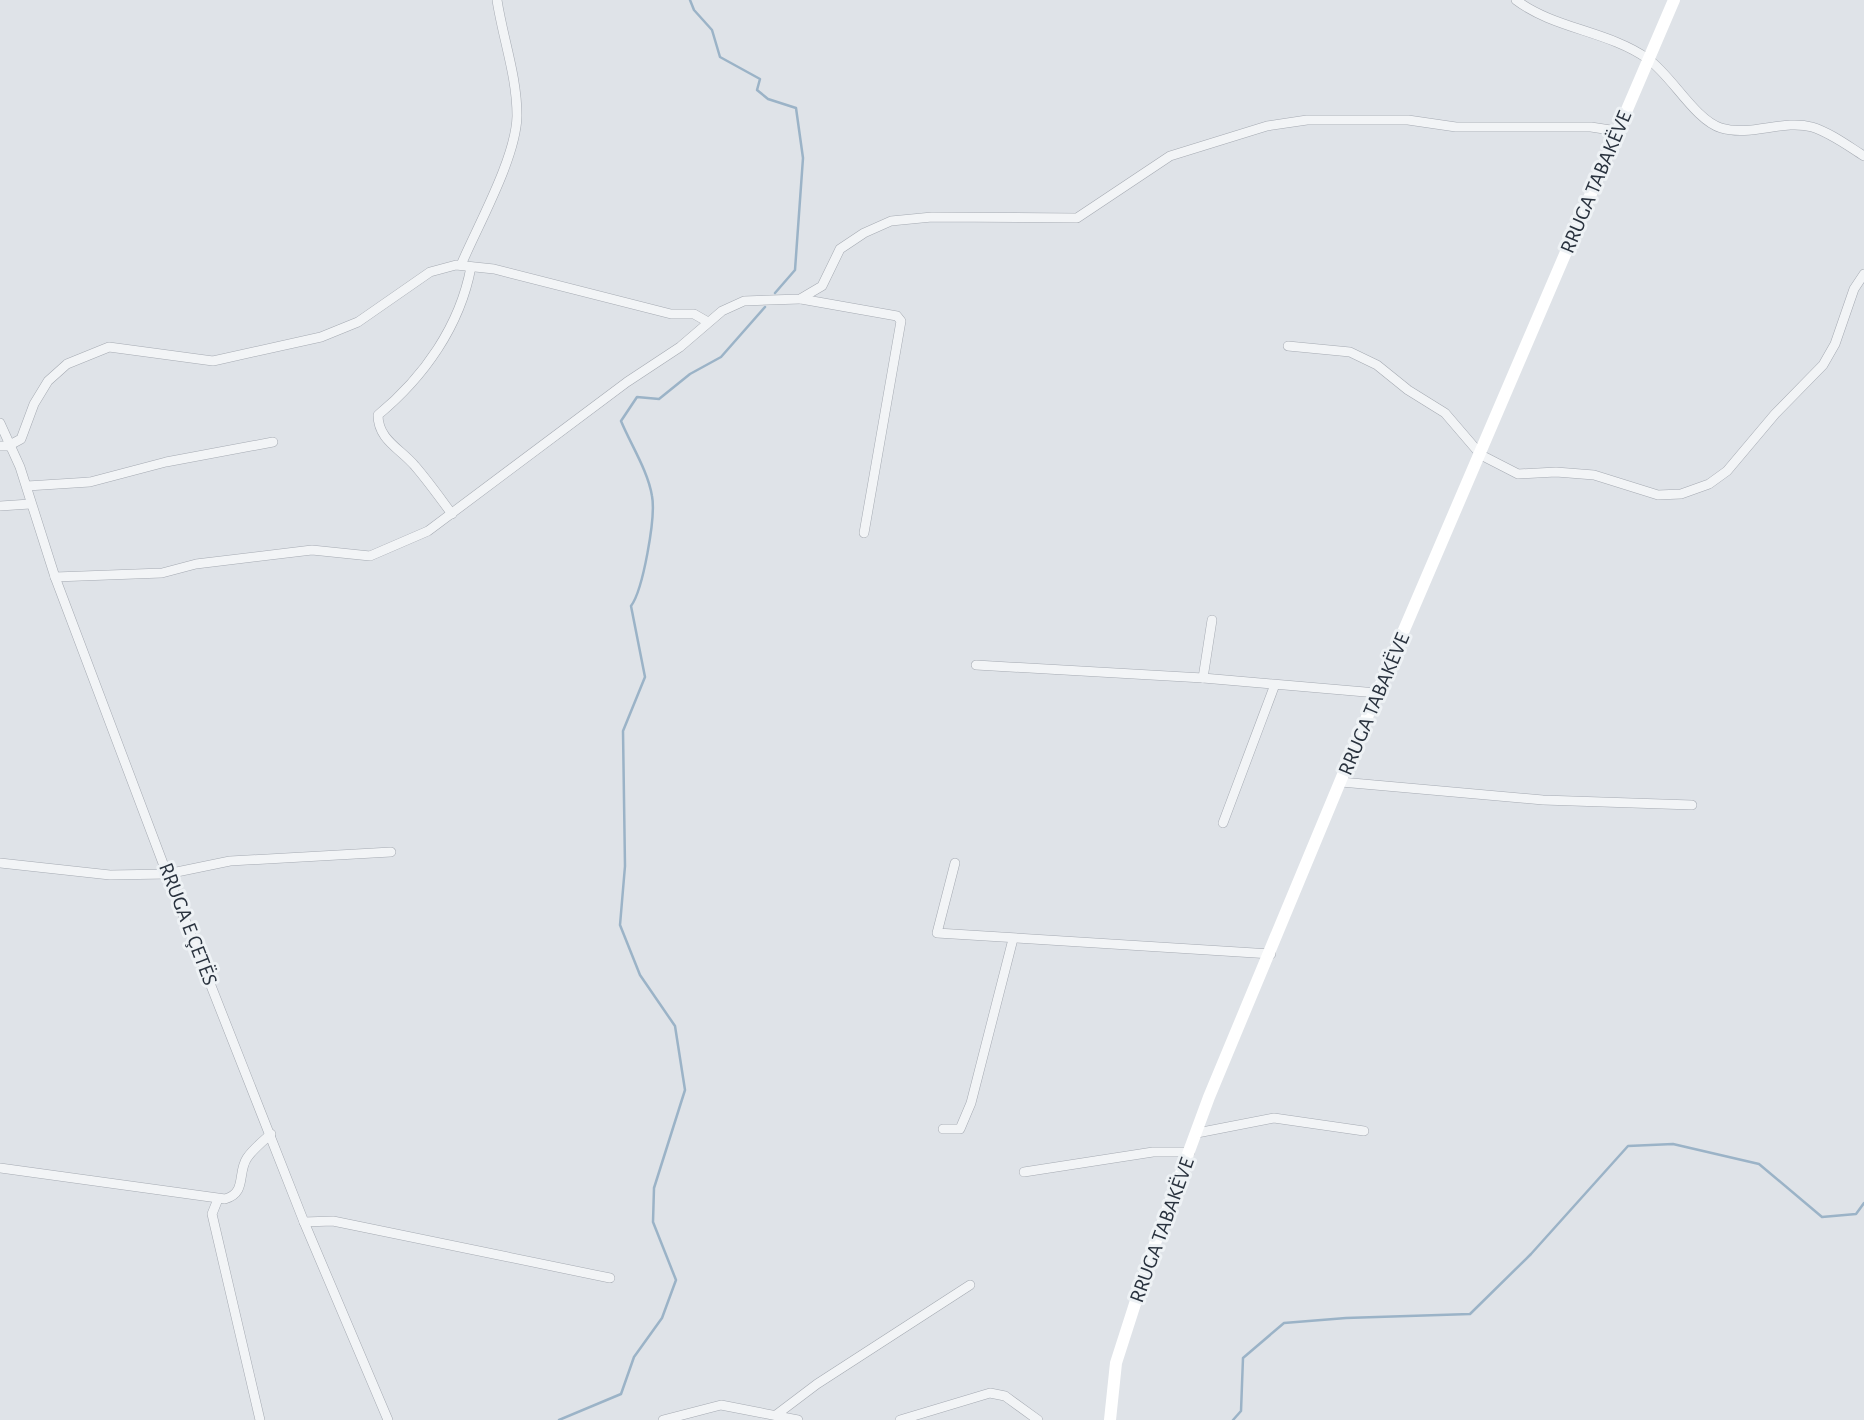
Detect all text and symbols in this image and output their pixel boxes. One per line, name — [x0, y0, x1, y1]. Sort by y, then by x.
street label: RRUGA TABAKËVE — [1556, 107, 1635, 256]
street label: RRUGA TABAKËVE — [1334, 629, 1413, 778]
street label: RRUGA E ÇETËS — [155, 860, 222, 988]
street label: RRUGA TABAKËVE — [1125, 1154, 1198, 1305]

